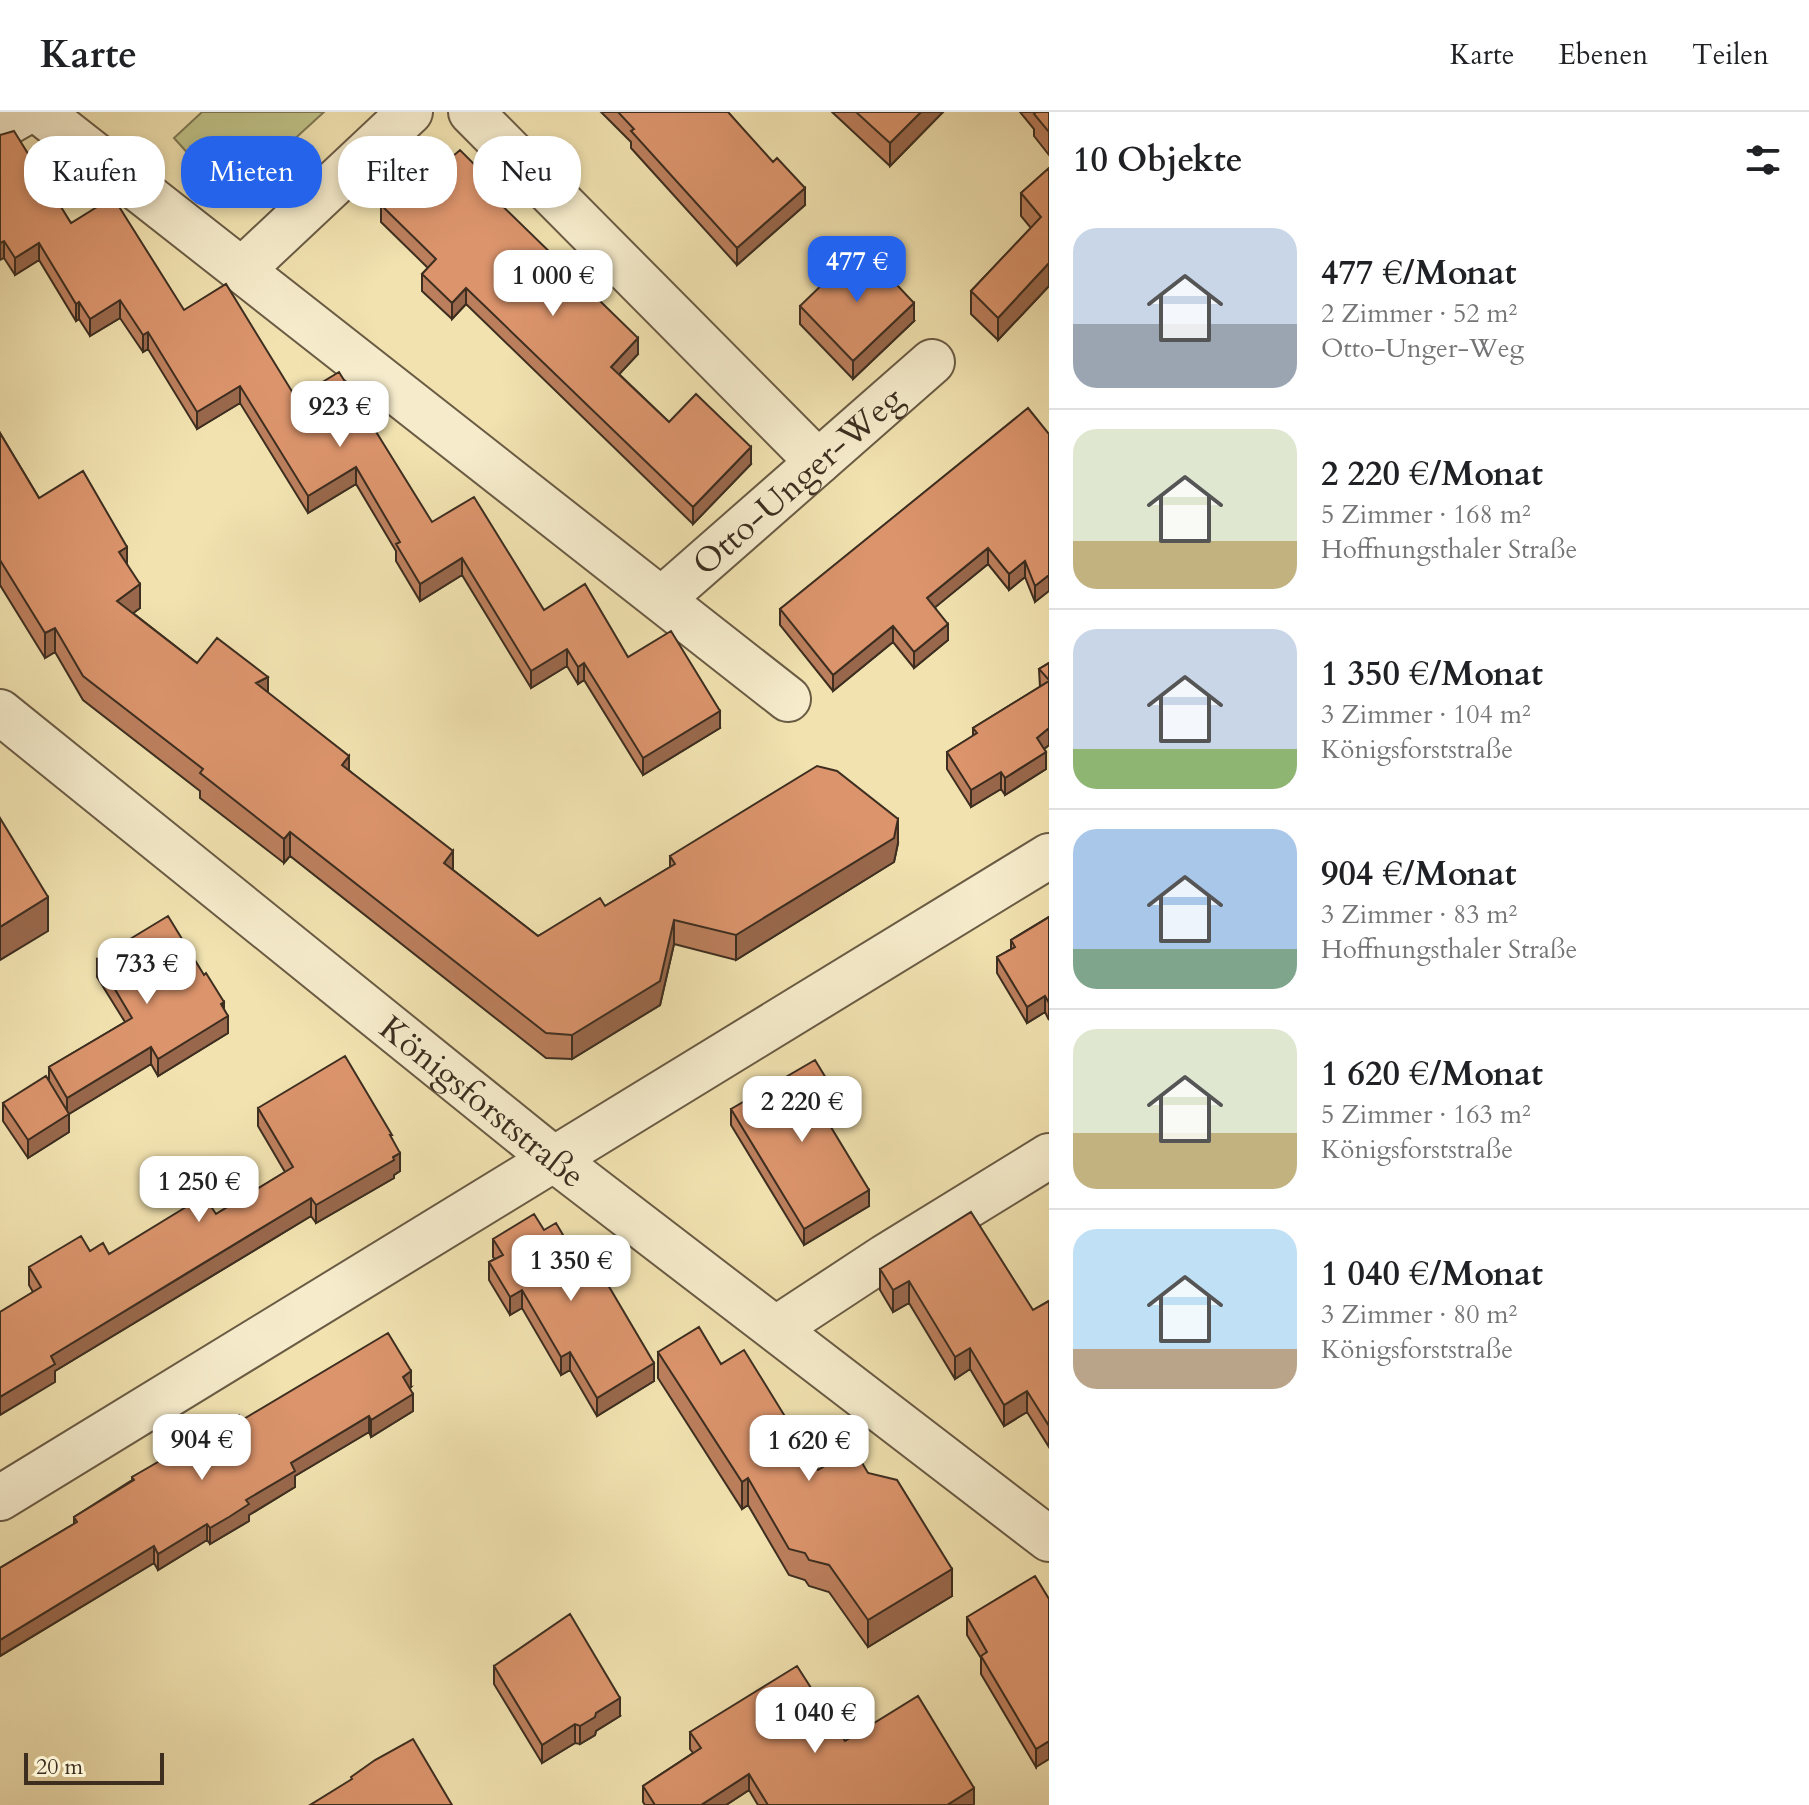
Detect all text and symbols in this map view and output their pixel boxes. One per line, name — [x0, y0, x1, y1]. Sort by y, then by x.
text: Karte — [40, 29, 137, 81]
text: Karte — [1450, 36, 1515, 74]
text: Ebenen — [1559, 36, 1648, 74]
text: Teilen — [1692, 36, 1769, 74]
chip: Kaufen — [24, 136, 165, 208]
chip: Mieten — [181, 136, 322, 208]
chip: Filter — [338, 136, 457, 208]
chip: Neu — [473, 136, 581, 208]
text: 10 Objekte — [1073, 137, 1243, 183]
icon: filters — [1741, 138, 1785, 182]
pin: 477 € — [801, 236, 913, 304]
text: 477 € — [826, 244, 888, 279]
pin: 1 000 € — [479, 250, 627, 318]
text: 477 €/Monat — [1321, 250, 1516, 296]
text: 1 000 € — [512, 258, 594, 293]
icon: home — [1137, 260, 1233, 356]
text: 2 Zimmer · 52 m² — [1321, 296, 1517, 331]
text: Otto-Unger-Weg — [1321, 331, 1524, 366]
street label: Otto-Unger-Weg — [683, 376, 913, 586]
pin: 923 € — [284, 381, 396, 449]
text: 923 € — [309, 389, 371, 424]
text: 2 220 €/Monat — [1321, 451, 1543, 497]
icon: home — [1137, 461, 1233, 557]
text: 5 Zimmer · 168 m² — [1321, 497, 1531, 532]
text: Hoffnungsthaler Straße — [1321, 532, 1577, 567]
text: 1 350 €/Monat — [1321, 651, 1543, 697]
icon: home — [1137, 661, 1233, 757]
text: 3 Zimmer · 104 m² — [1321, 697, 1531, 732]
text: Königsforststraße — [1321, 732, 1513, 767]
text: 904 €/Monat — [1321, 851, 1516, 897]
icon: home — [1137, 861, 1233, 957]
text: 3 Zimmer · 83 m² — [1321, 897, 1517, 932]
text: Hoffnungsthaler Straße — [1321, 932, 1577, 967]
pin: 733 € — [91, 938, 203, 1006]
text: 733 € — [116, 946, 178, 981]
street label: Königsforststraße — [370, 1005, 594, 1199]
text: 1 620 €/Monat — [1321, 1051, 1543, 1097]
icon: home — [1137, 1061, 1233, 1157]
pin: 2 220 € — [728, 1076, 876, 1144]
text: 2 220 € — [761, 1084, 843, 1119]
text: 5 Zimmer · 163 m² — [1321, 1097, 1531, 1132]
text: Königsforststraße — [1321, 1132, 1513, 1167]
pin: 1 250 € — [125, 1156, 273, 1224]
text: 1 250 € — [158, 1164, 240, 1199]
pin: 1 350 € — [497, 1235, 645, 1303]
text: 1 350 € — [530, 1243, 612, 1278]
text: 1 040 €/Monat — [1321, 1251, 1543, 1297]
icon: home — [1137, 1261, 1233, 1357]
text: 3 Zimmer · 80 m² — [1321, 1297, 1517, 1332]
text: Königsforststraße — [1321, 1332, 1513, 1367]
pin: 904 € — [146, 1414, 258, 1482]
pin: 1 620 € — [735, 1415, 883, 1483]
text: 904 € — [171, 1422, 233, 1457]
text: 1 620 € — [768, 1423, 850, 1458]
pin: 1 040 € — [741, 1687, 889, 1755]
text: 1 040 € — [774, 1695, 856, 1730]
scale bar — [24, 1749, 164, 1785]
text: 20 m — [36, 1752, 83, 1782]

